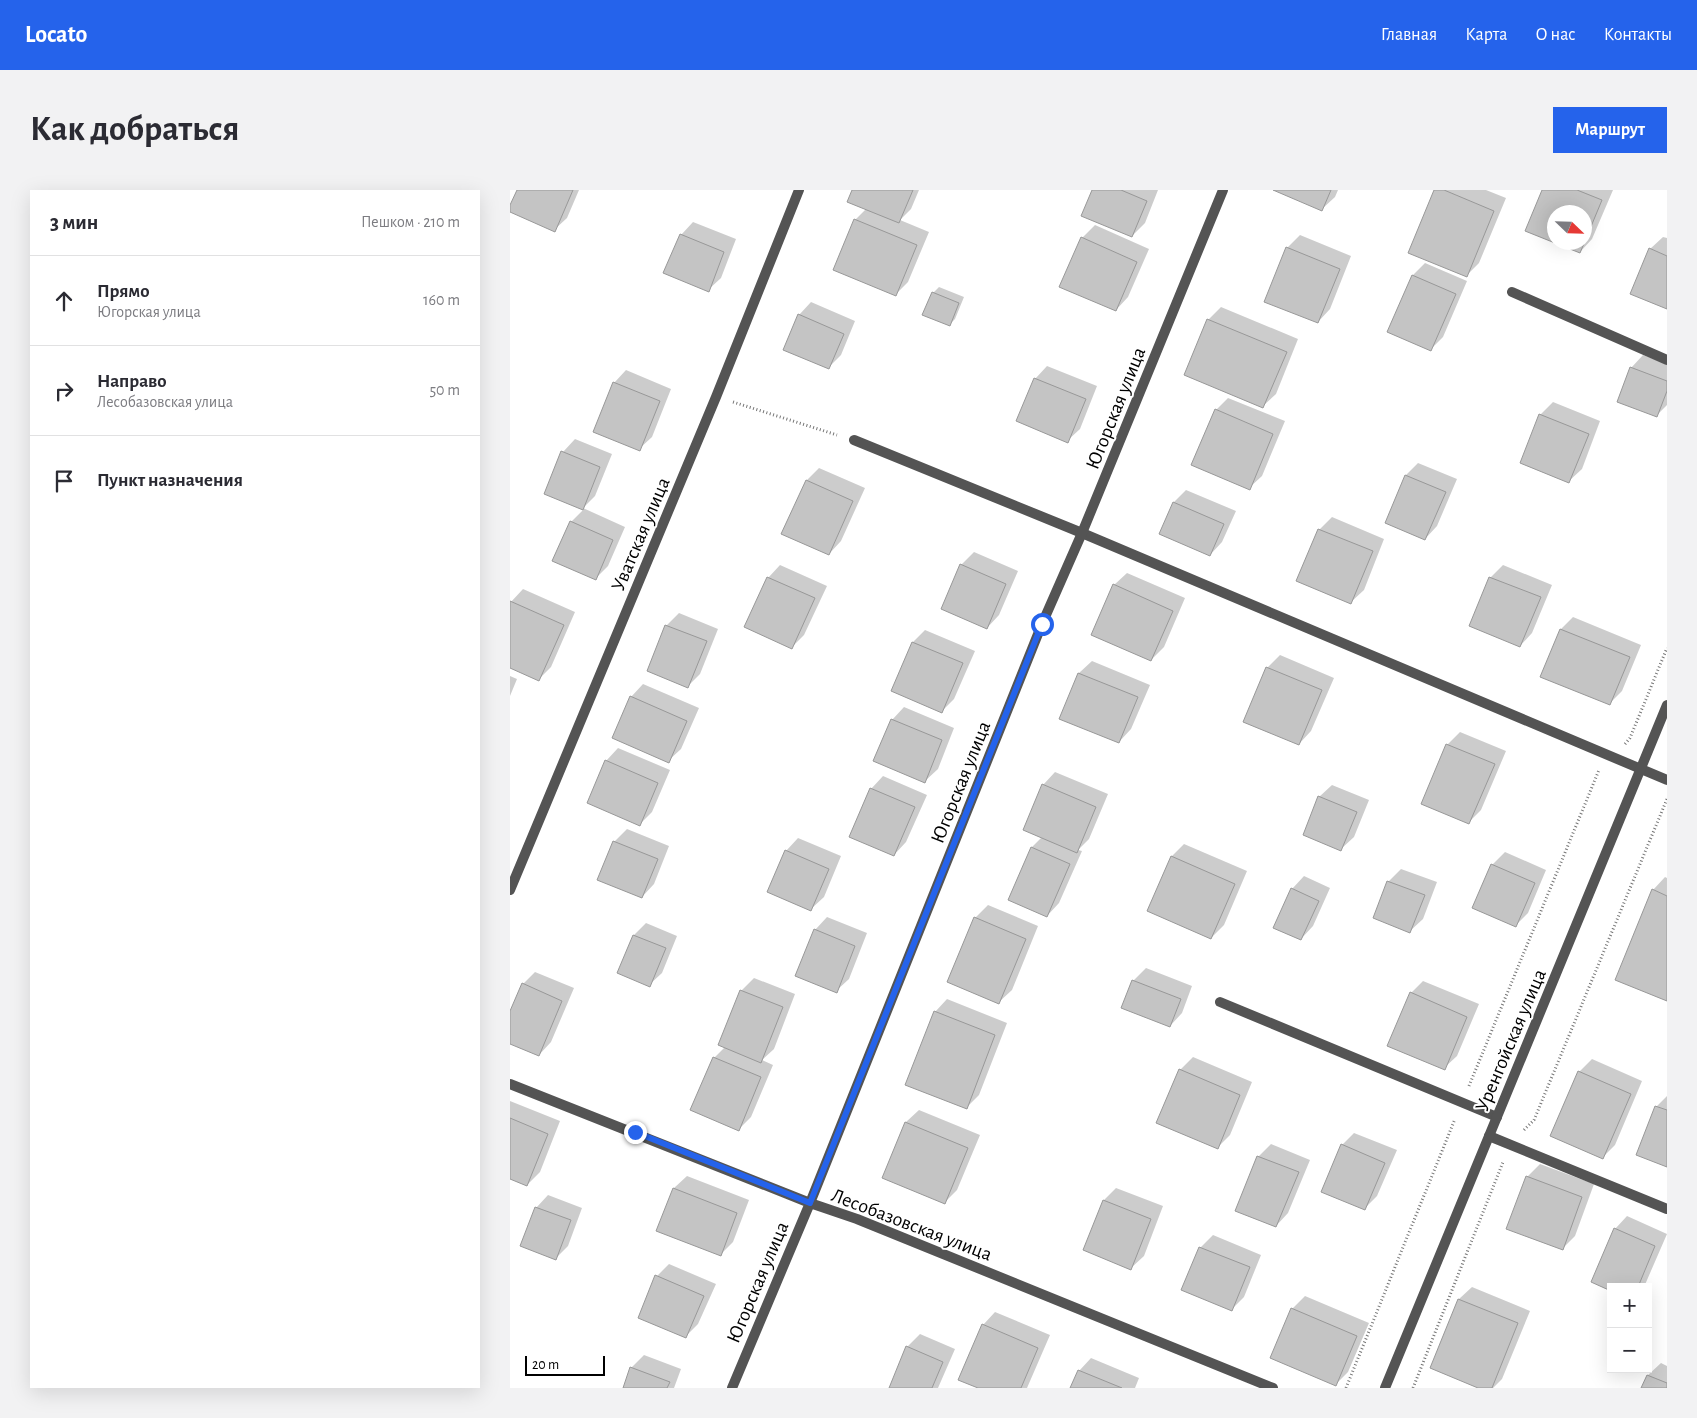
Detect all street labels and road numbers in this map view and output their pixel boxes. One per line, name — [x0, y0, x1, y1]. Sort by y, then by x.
street label: Югорская улица — [1082, 344, 1150, 472]
street label: Уватская улица — [608, 475, 674, 594]
street label: Югорская улица — [927, 718, 995, 846]
street label: Уренгойская улица — [1472, 966, 1550, 1114]
street label: Лесобазовская улица — [829, 1185, 995, 1265]
street label: Югорская улица — [723, 1219, 792, 1346]

